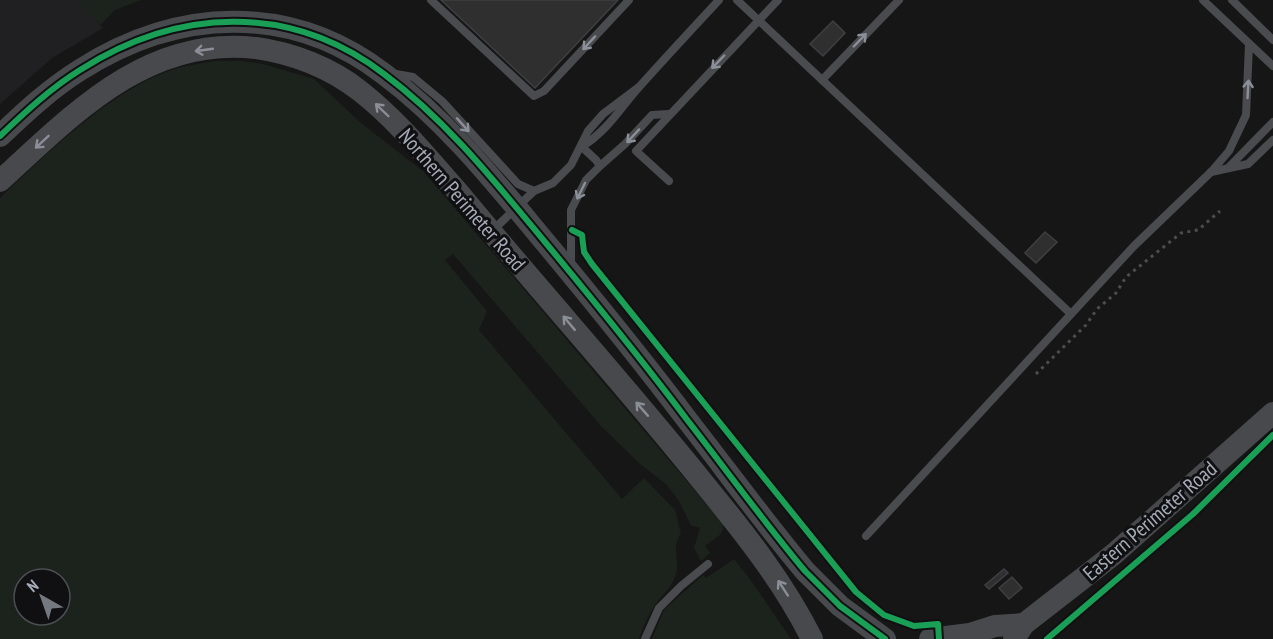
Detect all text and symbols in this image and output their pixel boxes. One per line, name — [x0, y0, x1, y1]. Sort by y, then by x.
one-way arrow — [853, 33, 868, 48]
one-way arrow — [582, 35, 596, 50]
one-way arrow — [195, 44, 215, 55]
one-way arrow — [711, 55, 725, 70]
one-way arrow — [1242, 80, 1253, 100]
one-way arrow — [375, 103, 390, 117]
one-way arrow — [456, 117, 470, 132]
street label: Northern Perimeter Road — [393, 123, 532, 277]
one-way arrow — [626, 128, 640, 143]
one-way arrow — [35, 135, 50, 149]
one-way arrow — [574, 181, 586, 199]
one-way arrow — [562, 316, 576, 331]
one-way arrow — [635, 402, 649, 417]
street label: Eastern Perimeter Road — [1077, 455, 1222, 586]
north arrow — [12, 567, 72, 627]
text: N — [23, 575, 42, 596]
one-way arrow — [777, 580, 789, 597]

